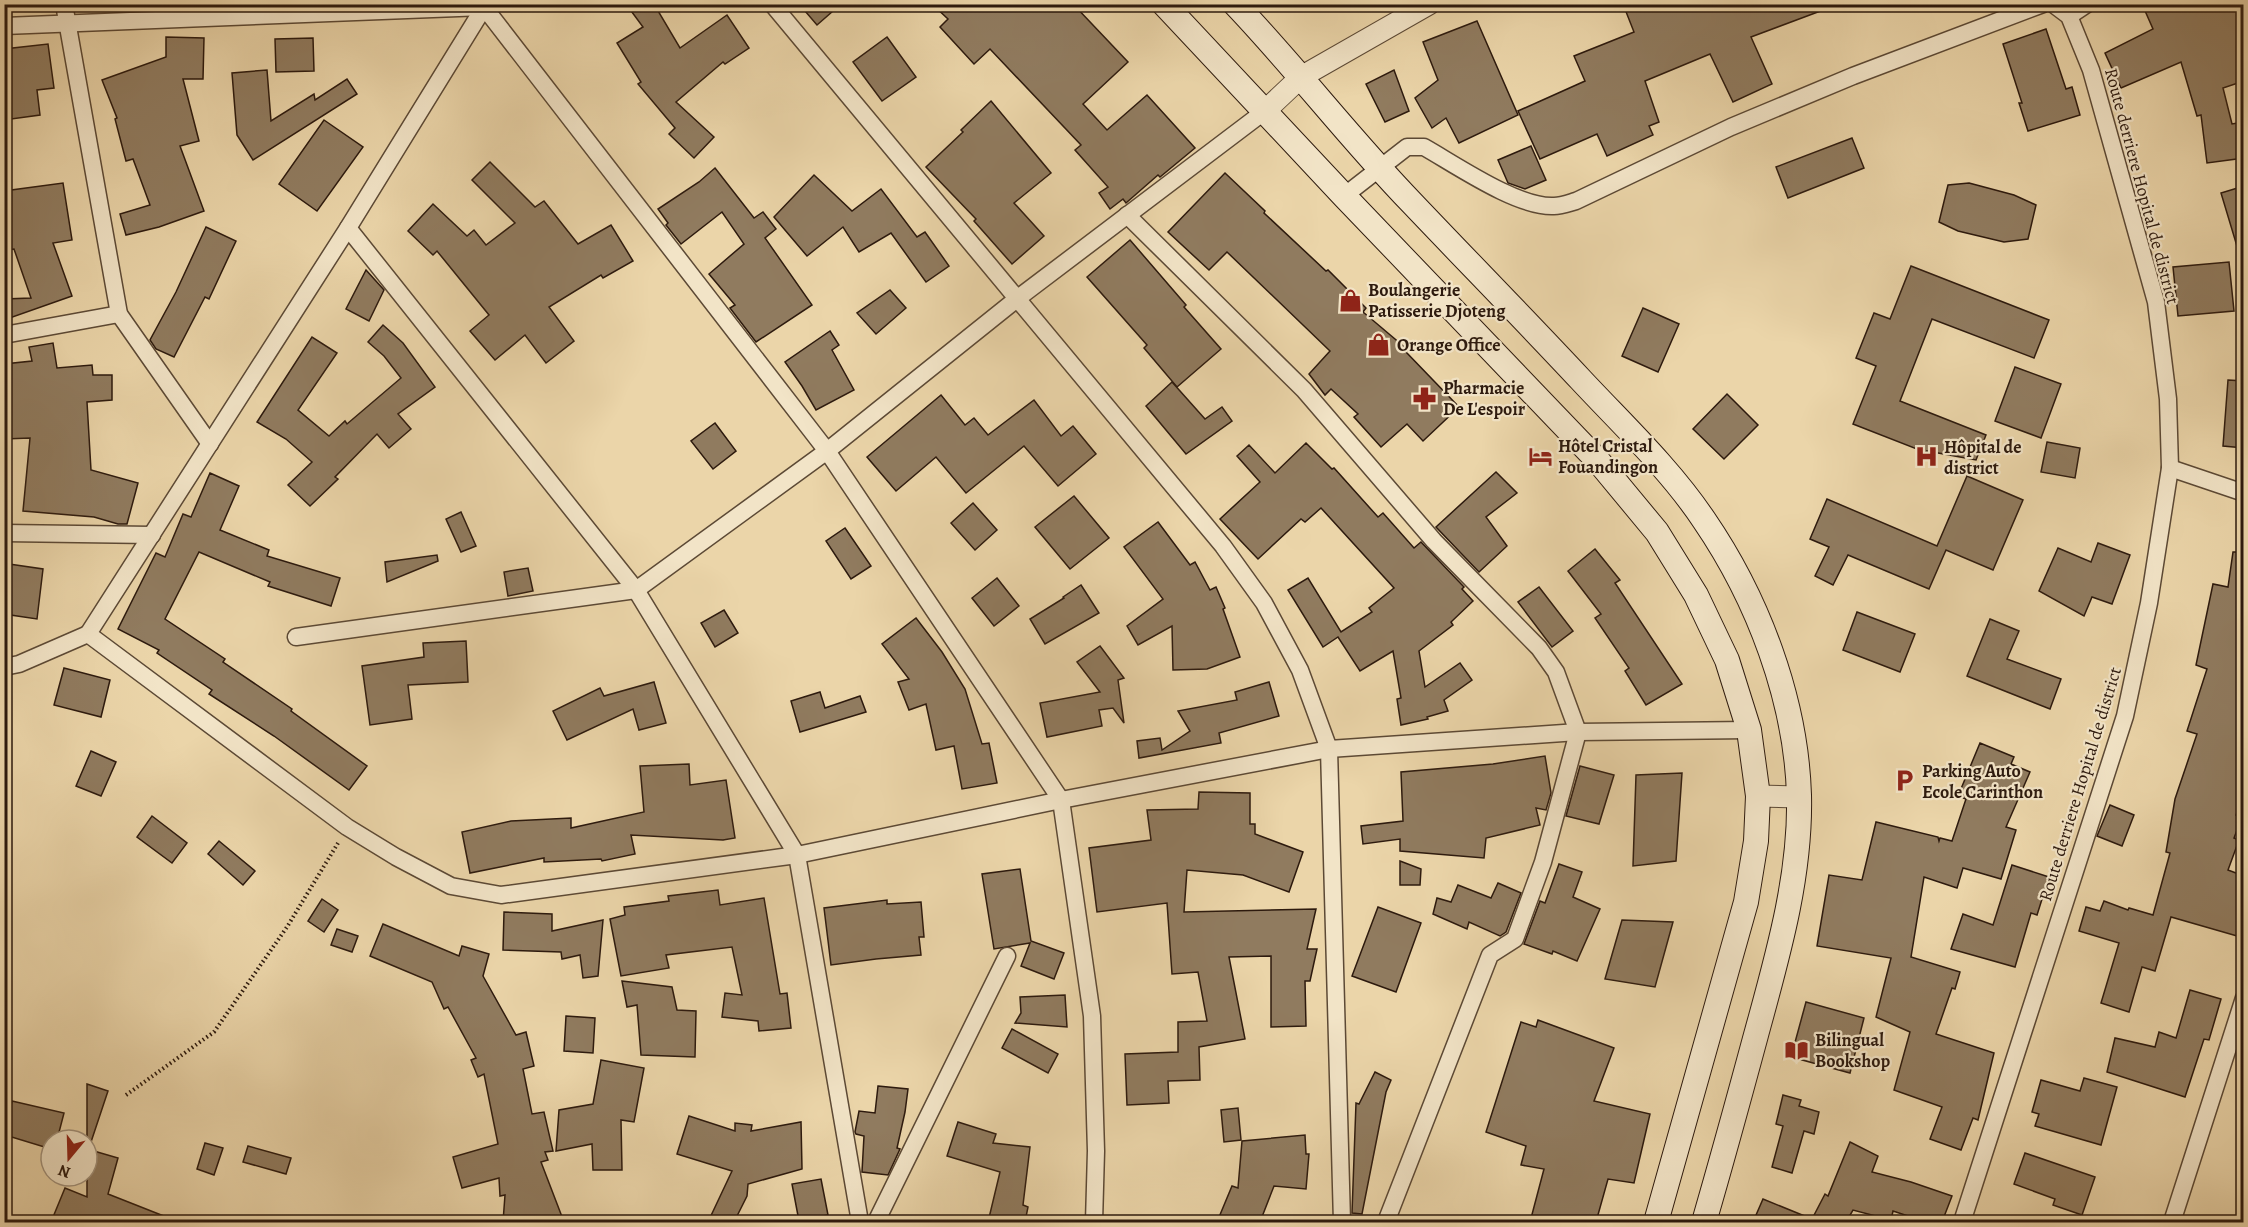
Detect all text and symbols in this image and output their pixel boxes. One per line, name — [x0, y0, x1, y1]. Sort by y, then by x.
street label: Route derriere Hopital de district — [2099, 65, 2185, 307]
place label: Boulangerie Patisserie Djoteng — [1368, 278, 1506, 323]
shop icon: Boulangerie Patisserie Djoteng — [1337, 287, 1363, 313]
shop icon: Orange Office — [1366, 332, 1392, 358]
place label: Orange Office — [1397, 333, 1501, 357]
place label: Pharmacie De L'espoir — [1443, 376, 1526, 421]
pharmacy icon: Pharmacie De L'espoir — [1412, 385, 1438, 411]
place label: Hôtel Cristal Fouandingon — [1558, 434, 1658, 479]
place label: Hôpital de district — [1944, 435, 2022, 480]
hotel icon: Hôtel Cristal Fouandingon — [1527, 443, 1553, 469]
hospital icon: Hôpital de district — [1913, 444, 1939, 470]
street label: Route derriere Hopital de district — [2033, 664, 2127, 904]
place label: Parking Auto Ecole Carinthon — [1922, 759, 2043, 804]
parking icon: Parking Auto Ecole Carinthon — [1891, 768, 1917, 794]
place label: Bilingual Bookshop — [1815, 1028, 1890, 1073]
library icon: Bilingual Bookshop — [1784, 1037, 1810, 1063]
north arrow — [39, 1128, 99, 1188]
text: N — [55, 1159, 74, 1184]

